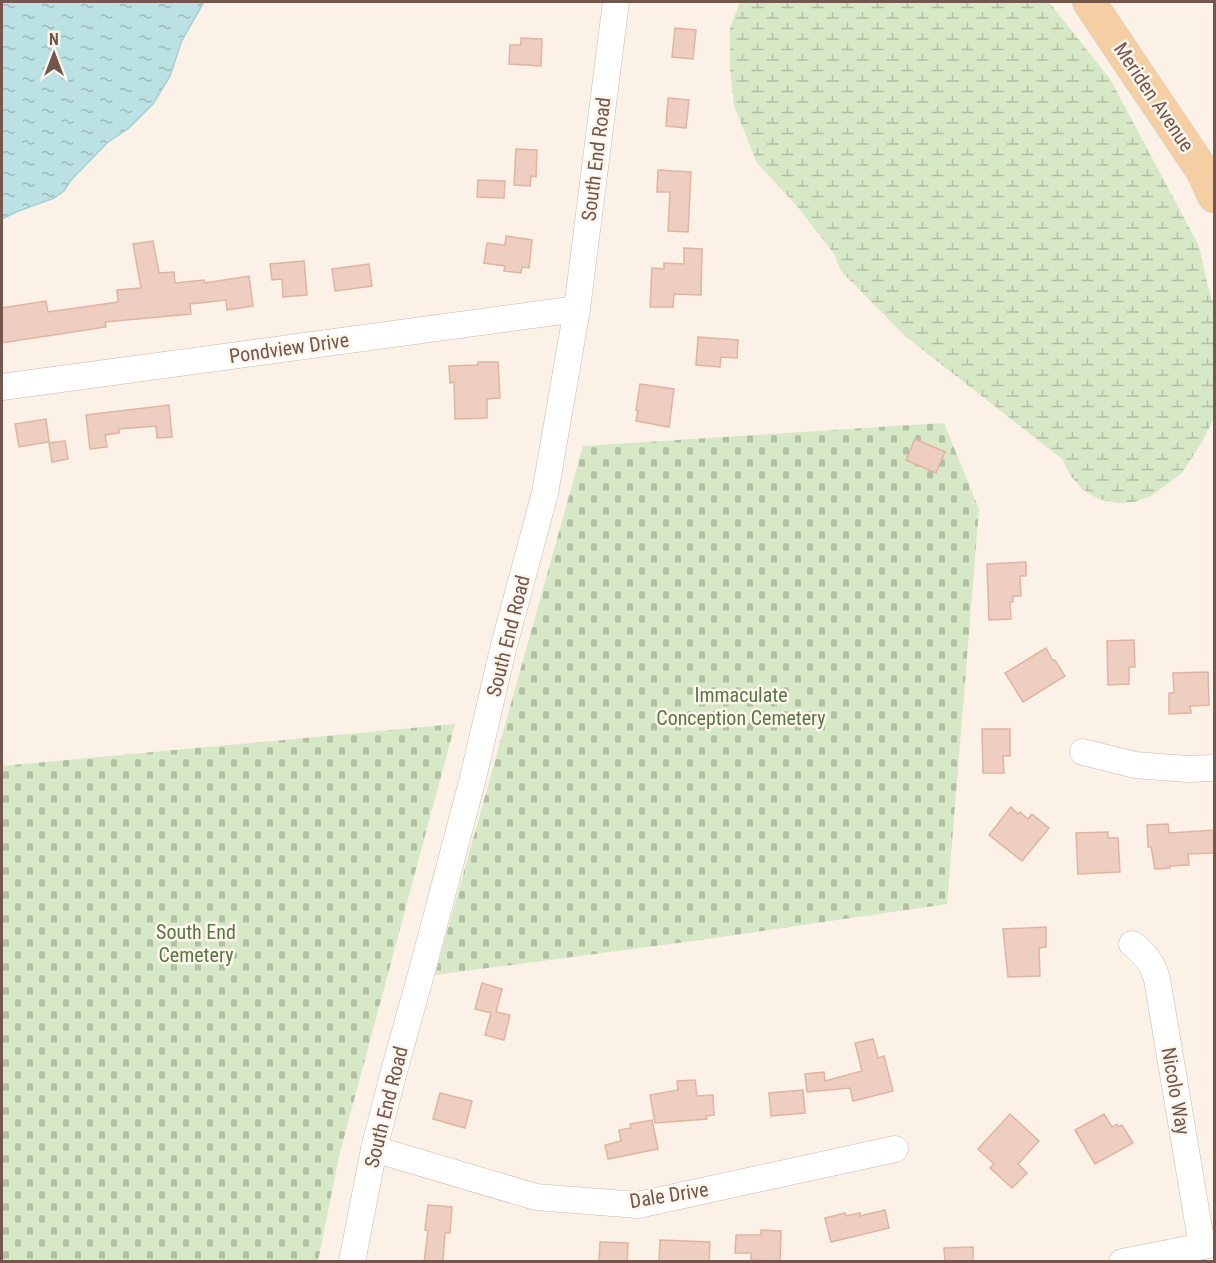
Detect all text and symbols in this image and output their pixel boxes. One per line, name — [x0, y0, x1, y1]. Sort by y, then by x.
north arrow — [24, 24, 84, 84]
text: N — [49, 30, 59, 49]
street label: Meriden Avenue — [1109, 38, 1199, 156]
street label: South End Road — [577, 96, 615, 222]
street label: Pondview Drive — [228, 328, 350, 368]
street label: South End Road — [481, 573, 535, 699]
park label: Immaculate Conception Cemetery — [656, 683, 826, 730]
park label: South End Cemetery — [156, 920, 236, 967]
street label: South End Road — [359, 1044, 413, 1170]
street label: Nicolo Way — [1157, 1046, 1195, 1136]
street label: Dale Drive — [628, 1177, 710, 1213]

